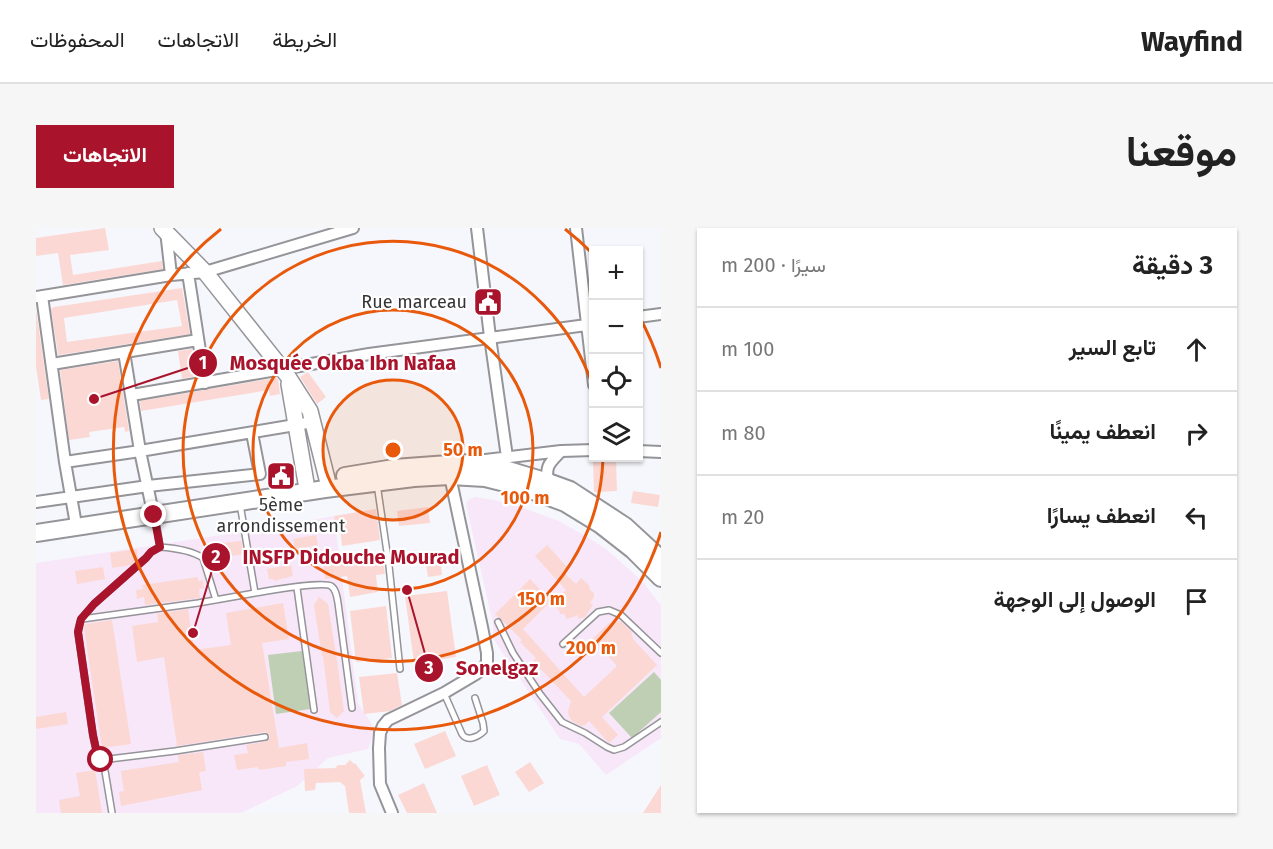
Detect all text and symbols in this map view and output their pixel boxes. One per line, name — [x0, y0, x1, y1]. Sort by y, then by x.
text: Wayfind — [1141, 25, 1243, 58]
text: المحفوظات — [30, 27, 125, 53]
text: الاتجاهات — [158, 27, 239, 53]
text: الخريطة — [272, 27, 337, 53]
button: الاتجاهات — [36, 125, 174, 188]
text: موقعنا — [1126, 127, 1237, 177]
map controls — [589, 246, 643, 462]
button: + — [589, 246, 643, 300]
text: 3 دقيقة — [1132, 250, 1213, 281]
text: سيرًا · 200 m — [721, 253, 826, 277]
public building icon: Rue marceau — [472, 286, 504, 318]
place label: Rue marceau — [361, 291, 467, 313]
button: − — [589, 300, 643, 354]
icon: ahead — [1180, 333, 1213, 366]
text: تابع السير — [1069, 334, 1156, 361]
text: 100 m — [721, 337, 774, 361]
callout: Mosquée Okba Ibn Nafaa — [188, 344, 468, 382]
text: Mosquée Okba Ibn Nafaa — [230, 351, 456, 375]
text: 1 — [199, 352, 207, 374]
button: locate — [589, 354, 643, 408]
button: layers — [589, 408, 643, 462]
icon: right — [1180, 417, 1213, 450]
text: انعطف يمينًا — [1049, 418, 1156, 445]
text: 80 m — [721, 421, 766, 445]
text: 50 m — [443, 439, 483, 461]
centre of rings — [383, 440, 403, 460]
public building icon: 5ème arrondissement — [265, 460, 297, 492]
text: 100 m — [501, 487, 549, 509]
place label: 5ème arrondissement — [217, 494, 346, 537]
route end — [140, 501, 166, 527]
icon: left — [1180, 501, 1213, 534]
text: انعطف يسارًا — [1047, 502, 1156, 529]
text: 20 m — [721, 505, 765, 529]
callout: INSFP Didouche Mourad — [201, 538, 471, 576]
text: INSFP Didouche Mourad — [243, 545, 459, 569]
text: 2 — [211, 546, 221, 568]
icon: arrive — [1180, 585, 1213, 618]
text: الوصول إلى الوجهة — [993, 586, 1156, 613]
text: 150 m — [517, 588, 565, 610]
text: 200 m — [566, 637, 616, 659]
callout: Sonelgaz — [414, 649, 550, 687]
text: Sonelgaz — [456, 656, 538, 680]
text: 3 — [423, 657, 434, 679]
route start — [87, 746, 113, 772]

